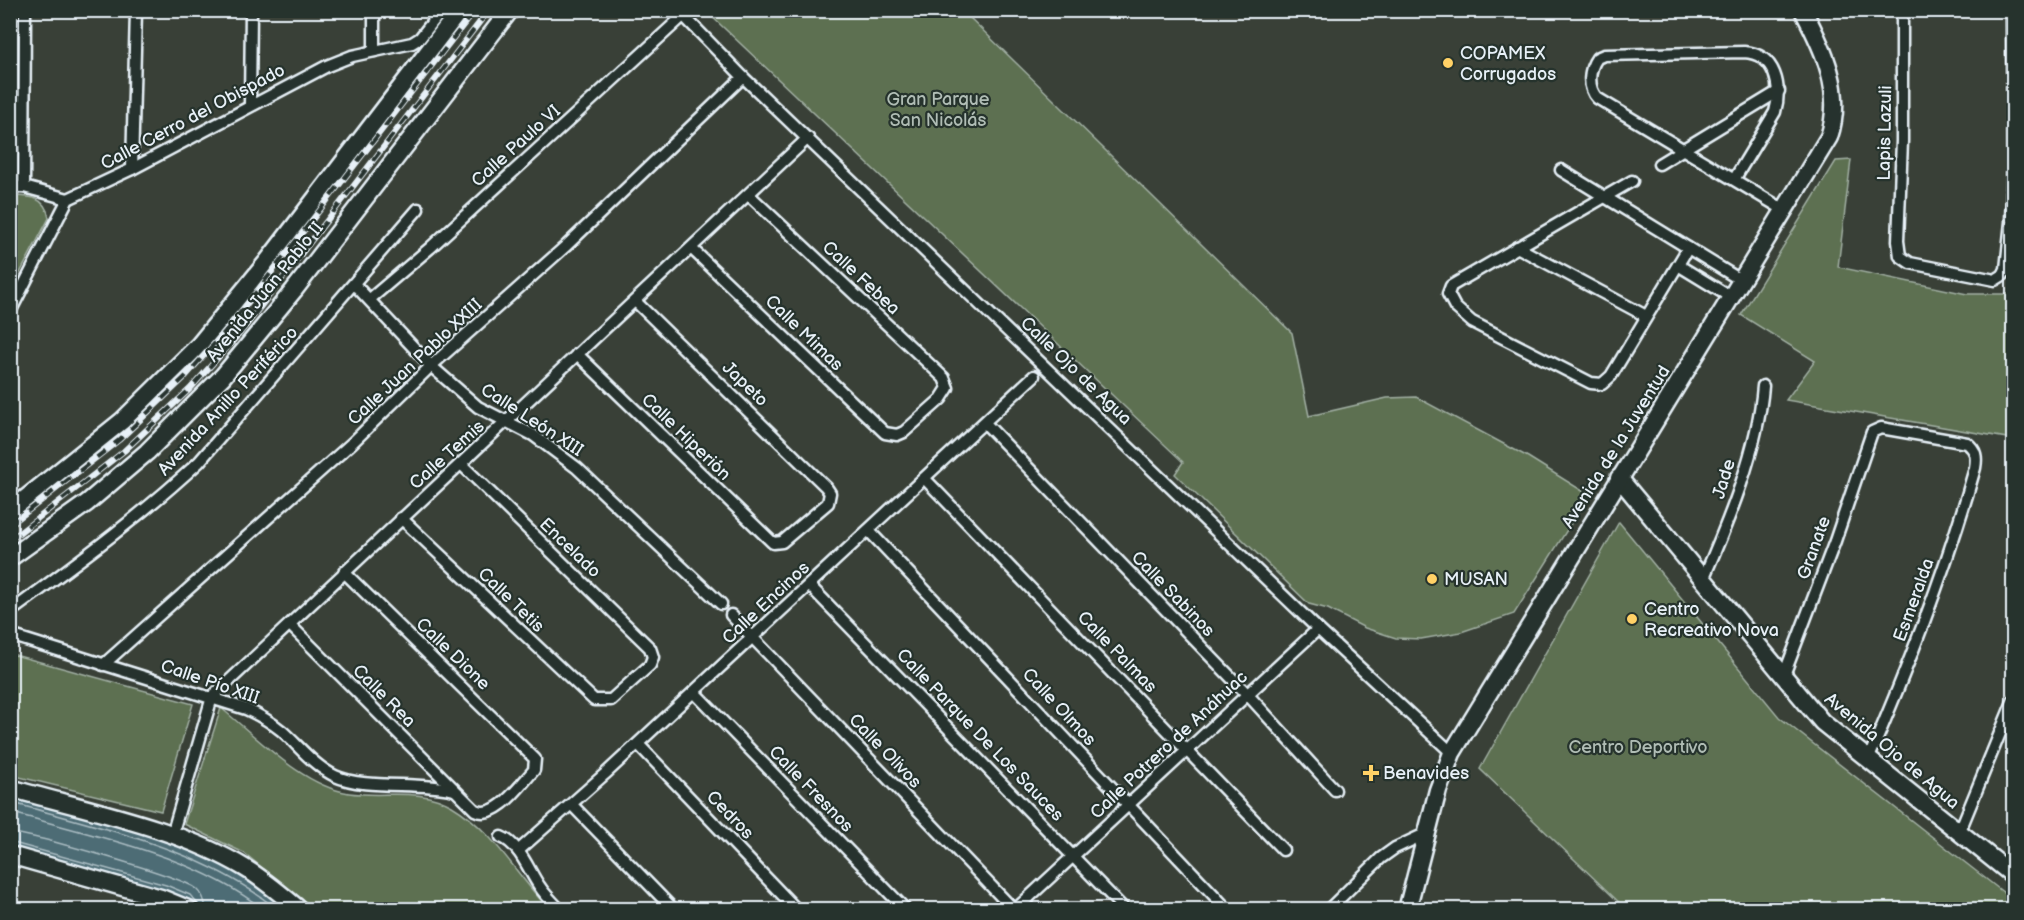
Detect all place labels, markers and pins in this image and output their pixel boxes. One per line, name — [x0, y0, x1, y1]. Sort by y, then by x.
place label: COPAMEX Corrugados — [1460, 43, 1556, 85]
marker: COPAMEX Corrugados — [1441, 56, 1455, 70]
place label: MUSAN — [1444, 569, 1508, 590]
marker: MUSAN — [1425, 572, 1439, 586]
place label: Centro Recreativo Nova — [1644, 599, 1779, 641]
marker: Centro Recreativo Nova — [1625, 612, 1639, 626]
place label: Benavides — [1383, 763, 1469, 784]
marker: Benavides — [1364, 766, 1378, 780]

